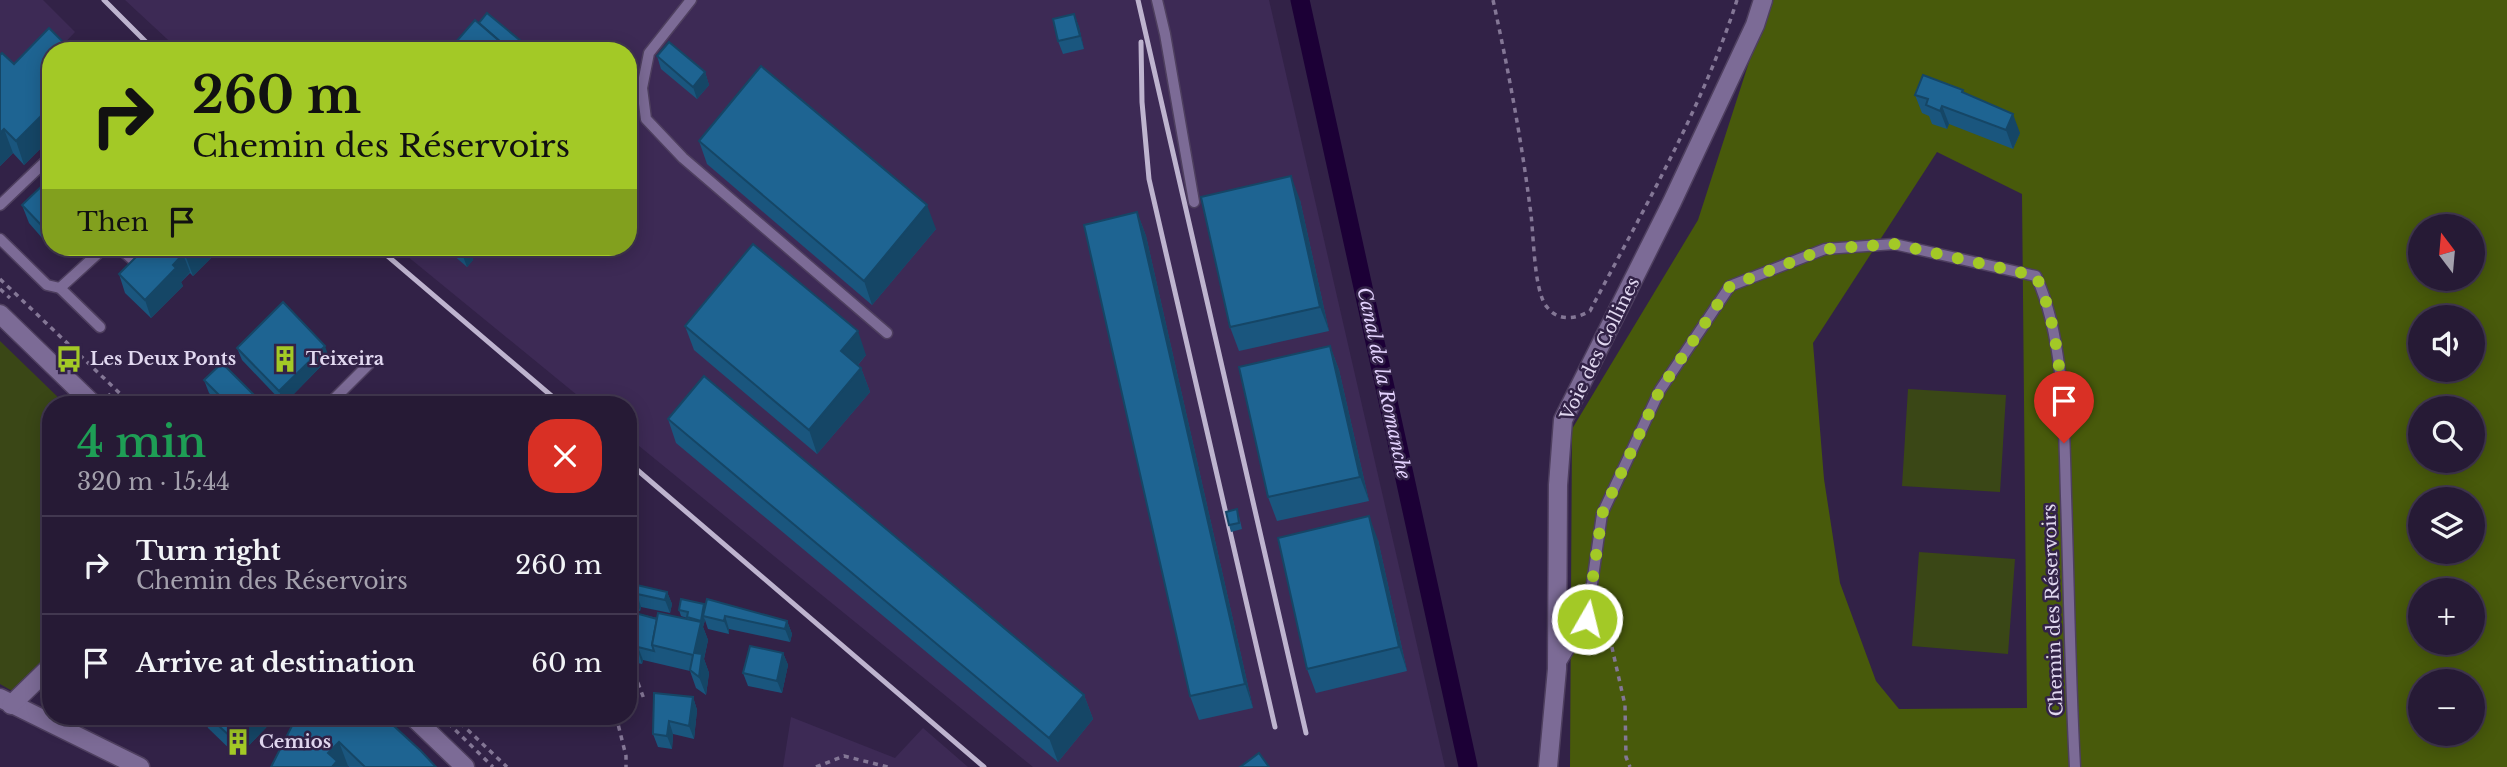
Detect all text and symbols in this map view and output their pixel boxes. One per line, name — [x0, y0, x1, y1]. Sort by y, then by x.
text: 260 m — [192, 65, 361, 126]
icon: right — [77, 70, 168, 161]
text: Chemin des Réservoirs — [192, 126, 570, 166]
icon: arrive — [163, 203, 201, 241]
text: Then — [77, 206, 149, 238]
north arrow — [2408, 214, 2485, 290]
map controls — [2408, 214, 2485, 746]
street label: Voie des Collines — [1555, 274, 1644, 425]
water label: Canal de la Romanche — [1352, 285, 1416, 481]
button: sound — [2408, 305, 2485, 382]
bus stop icon: Les Deux Ponts — [54, 344, 84, 374]
building icon: Teixeira — [270, 344, 300, 374]
place label: Les Deux Ponts — [90, 348, 236, 370]
place label: Teixeira — [306, 348, 385, 370]
pin — [2034, 371, 2094, 443]
icon: arrive — [2045, 382, 2083, 420]
button: search — [2408, 396, 2485, 473]
text: 4 min — [77, 416, 206, 468]
button: close — [528, 419, 602, 493]
text: 320 m · 15:44 — [77, 468, 230, 496]
button: layers — [2408, 487, 2485, 564]
street label: Chemin des Réservoirs — [2038, 503, 2068, 717]
text: Turn right — [136, 535, 281, 567]
icon: right — [77, 546, 115, 584]
text: 260 m — [515, 549, 602, 581]
text: Chemin des Réservoirs — [136, 567, 408, 595]
button: + — [2408, 578, 2485, 655]
position arrow — [1550, 582, 1624, 656]
icon: arrive — [77, 644, 115, 682]
text: Arrive at destination — [136, 647, 416, 679]
text: 60 m — [531, 647, 602, 679]
button: − — [2408, 669, 2485, 746]
building icon: Cemios — [223, 727, 253, 757]
place label: Cemios — [259, 731, 331, 753]

